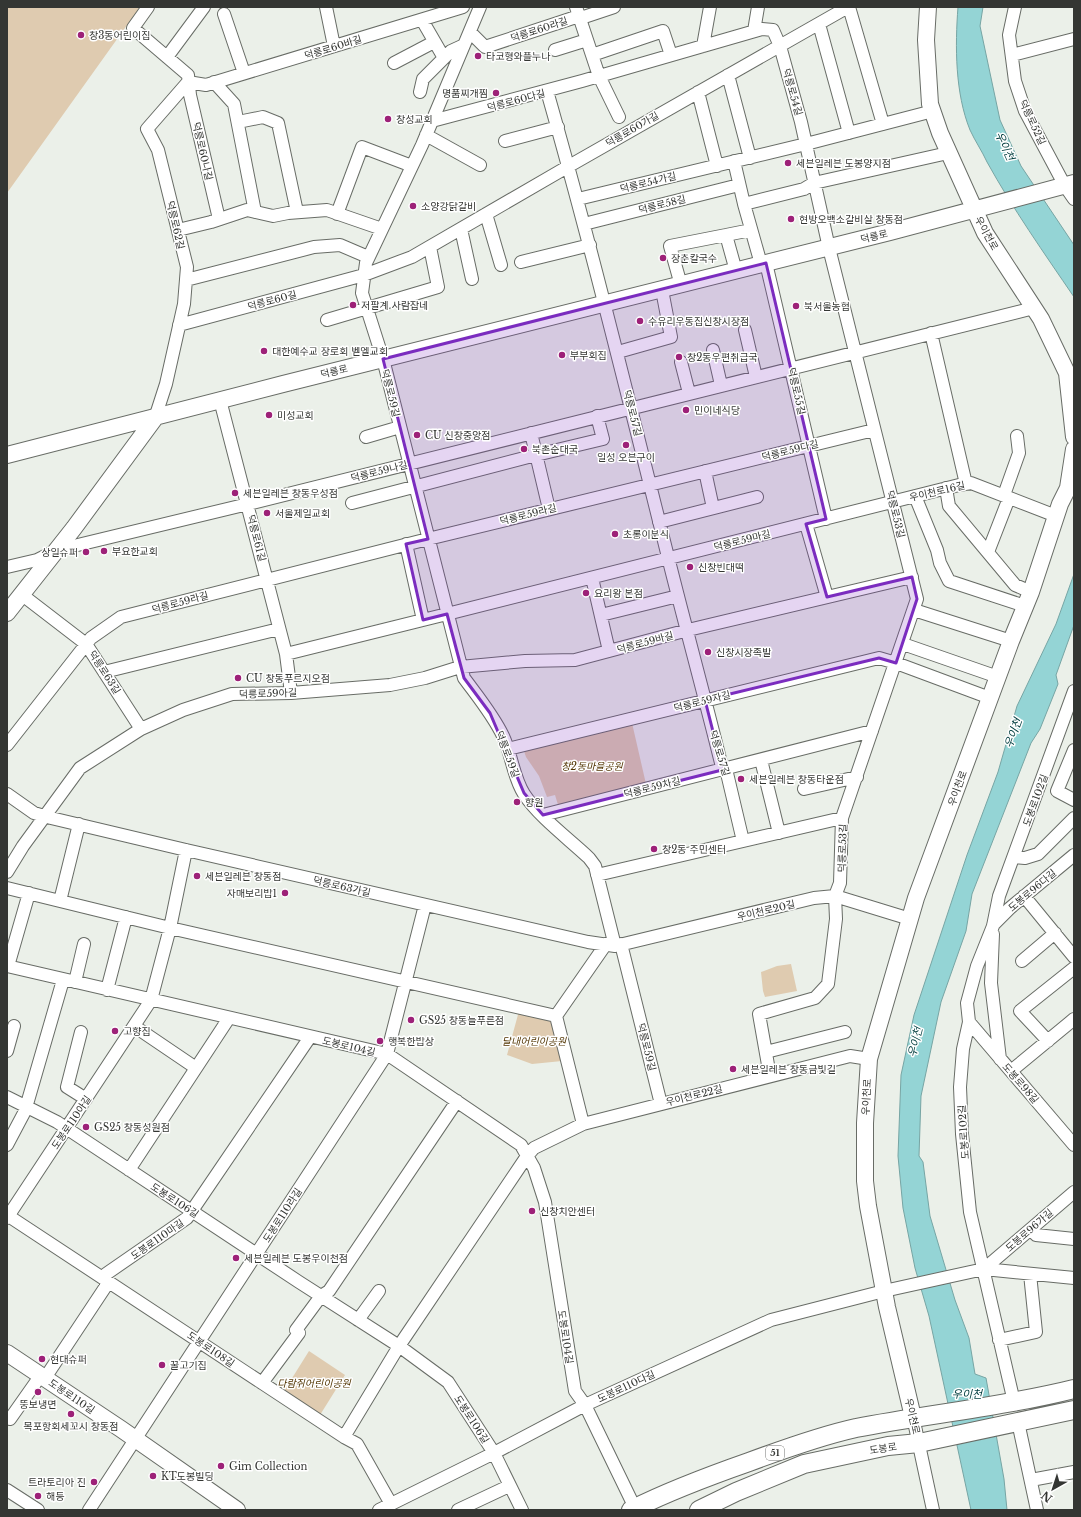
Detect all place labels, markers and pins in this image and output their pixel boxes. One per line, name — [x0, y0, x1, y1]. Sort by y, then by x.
place label: 창3동어린이집 — [89, 29, 150, 42]
marker: 창3동어린이집 — [76, 30, 86, 40]
place label: 타코형와플누나 — [486, 50, 551, 63]
marker: 타코형와플누나 — [473, 51, 483, 61]
place label: 명품찌개찜 — [442, 87, 488, 100]
marker: 명품찌개찜 — [491, 88, 501, 98]
place label: 창성교회 — [396, 113, 433, 126]
marker: 창성교회 — [383, 114, 393, 124]
place label: 세븐일레븐 도봉양지점 — [796, 157, 891, 170]
marker: 세븐일레븐 도봉양지점 — [783, 158, 793, 168]
place label: 소양강닭갈비 — [421, 200, 476, 213]
marker: 소양강닭갈비 — [408, 201, 418, 211]
place label: 현방오백소갈비살 창동점 — [799, 213, 903, 226]
marker: 현방오백소갈비살 창동점 — [786, 214, 796, 224]
place label: 장춘칼국수 — [671, 252, 717, 265]
marker: 장춘칼국수 — [658, 253, 668, 263]
place label: 저팔계 사람잡네 — [361, 299, 428, 312]
marker: 저팔계 사람잡네 — [348, 300, 358, 310]
place label: 북서울농협 — [804, 300, 850, 313]
marker: 북서울농협 — [791, 301, 801, 311]
place label: 수유리우동집신창시장점 — [648, 315, 749, 328]
marker: 수유리우동집신창시장점 — [635, 316, 645, 326]
place label: 대한예수교 장로회 벧엘교회 — [272, 345, 388, 358]
marker: 대한예수교 장로회 벧엘교회 — [259, 346, 269, 356]
place label: 부부회집 — [570, 349, 607, 362]
marker: 부부회집 — [557, 350, 567, 360]
place label: 창2동우편취급국 — [687, 351, 758, 364]
marker: 창2동우편취급국 — [674, 352, 684, 362]
place label: 민이네식당 — [694, 404, 740, 417]
marker: 민이네식당 — [681, 405, 691, 415]
place label: 미성교회 — [277, 409, 314, 422]
marker: 미성교회 — [264, 410, 274, 420]
place label: CU 신창중앙점 — [425, 429, 491, 442]
marker: CU 신창중앙점 — [412, 430, 422, 440]
marker: 일성 오븐구이 — [621, 440, 631, 450]
place label: 북촌순대국 — [532, 443, 578, 456]
marker: 북촌순대국 — [519, 444, 529, 454]
place label: 일성 오븐구이 — [597, 451, 655, 464]
place label: 세븐일레븐 창동우성점 — [243, 487, 338, 500]
marker: 세븐일레븐 창동우성점 — [230, 488, 240, 498]
place label: 서울제일교회 — [275, 507, 330, 520]
marker: 서울제일교회 — [262, 508, 272, 518]
place label: 초롱이분식 — [623, 528, 669, 541]
marker: 초롱이분식 — [610, 529, 620, 539]
place label: 부요한교회 — [112, 545, 158, 558]
place label: 상일슈퍼 — [41, 546, 78, 559]
marker: 부요한교회 — [99, 546, 109, 556]
marker: 상일슈퍼 — [81, 547, 91, 557]
place label: 신창빈대떡 — [698, 561, 744, 574]
marker: 신창빈대떡 — [685, 562, 695, 572]
place label: 요리왕 본점 — [594, 587, 643, 600]
marker: 요리왕 본점 — [581, 588, 591, 598]
place label: 신창시장족발 — [716, 646, 771, 659]
marker: 신창시장족발 — [703, 647, 713, 657]
place label: CU 창동푸르지오점 — [246, 672, 330, 685]
marker: CU 창동푸르지오점 — [233, 673, 243, 683]
place label: 세븐일레븐 창동타운점 — [749, 773, 844, 786]
marker: 세븐일레븐 창동타운점 — [736, 774, 746, 784]
place label: 향원 — [525, 796, 543, 809]
marker: 향원 — [512, 797, 522, 807]
place label: 창2동 주민센터 — [662, 843, 726, 856]
marker: 창2동 주민센터 — [649, 844, 659, 854]
place label: 세븐일레븐 창동점 — [205, 870, 281, 883]
marker: 세븐일레븐 창동점 — [192, 871, 202, 881]
place label: 자매보리밥1 — [227, 887, 277, 900]
marker: 자매보리밥1 — [280, 888, 290, 898]
place label: GS25 창동늘푸른점 — [419, 1014, 504, 1027]
marker: GS25 창동늘푸른점 — [406, 1015, 416, 1025]
place label: 고향집 — [123, 1025, 151, 1038]
marker: 고향집 — [110, 1026, 120, 1036]
place label: 행복한밥상 — [388, 1035, 434, 1048]
marker: 행복한밥상 — [375, 1036, 385, 1046]
place label: 세븐일레븐 창동금빛길 — [741, 1063, 836, 1076]
marker: 세븐일레븐 창동금빛길 — [728, 1064, 738, 1074]
place label: GS25 창동성원점 — [94, 1121, 170, 1134]
marker: GS25 창동성원점 — [81, 1122, 91, 1132]
place label: 신창치안센터 — [540, 1205, 595, 1218]
marker: 신창치안센터 — [527, 1206, 537, 1216]
place label: 세븐일레븐 도봉우이천점 — [244, 1252, 348, 1265]
marker: 세븐일레븐 도봉우이천점 — [231, 1253, 241, 1263]
place label: 현대슈퍼 — [50, 1353, 87, 1366]
marker: 현대슈퍼 — [37, 1354, 47, 1364]
place label: 꿀고기집 — [170, 1359, 207, 1372]
marker: 꿀고기집 — [157, 1360, 167, 1370]
marker: 뚱보냉면 — [33, 1387, 43, 1397]
place label: 뚱보냉면 — [20, 1398, 56, 1411]
marker: 목포항회세꼬시 창동점 — [66, 1409, 76, 1419]
place label: 목포항회세꼬시 창동점 — [24, 1420, 118, 1433]
place label: Gim Collection — [229, 1460, 308, 1473]
marker: Gim Collection — [216, 1461, 226, 1471]
place label: KT도봉빌딩 — [161, 1470, 214, 1483]
marker: KT도봉빌딩 — [148, 1471, 158, 1481]
place label: 트라토리아 진 — [28, 1476, 86, 1489]
marker: 트라토리아 진 — [89, 1477, 99, 1487]
place label: 해등 — [46, 1490, 64, 1503]
marker: 해등 — [33, 1491, 43, 1501]

